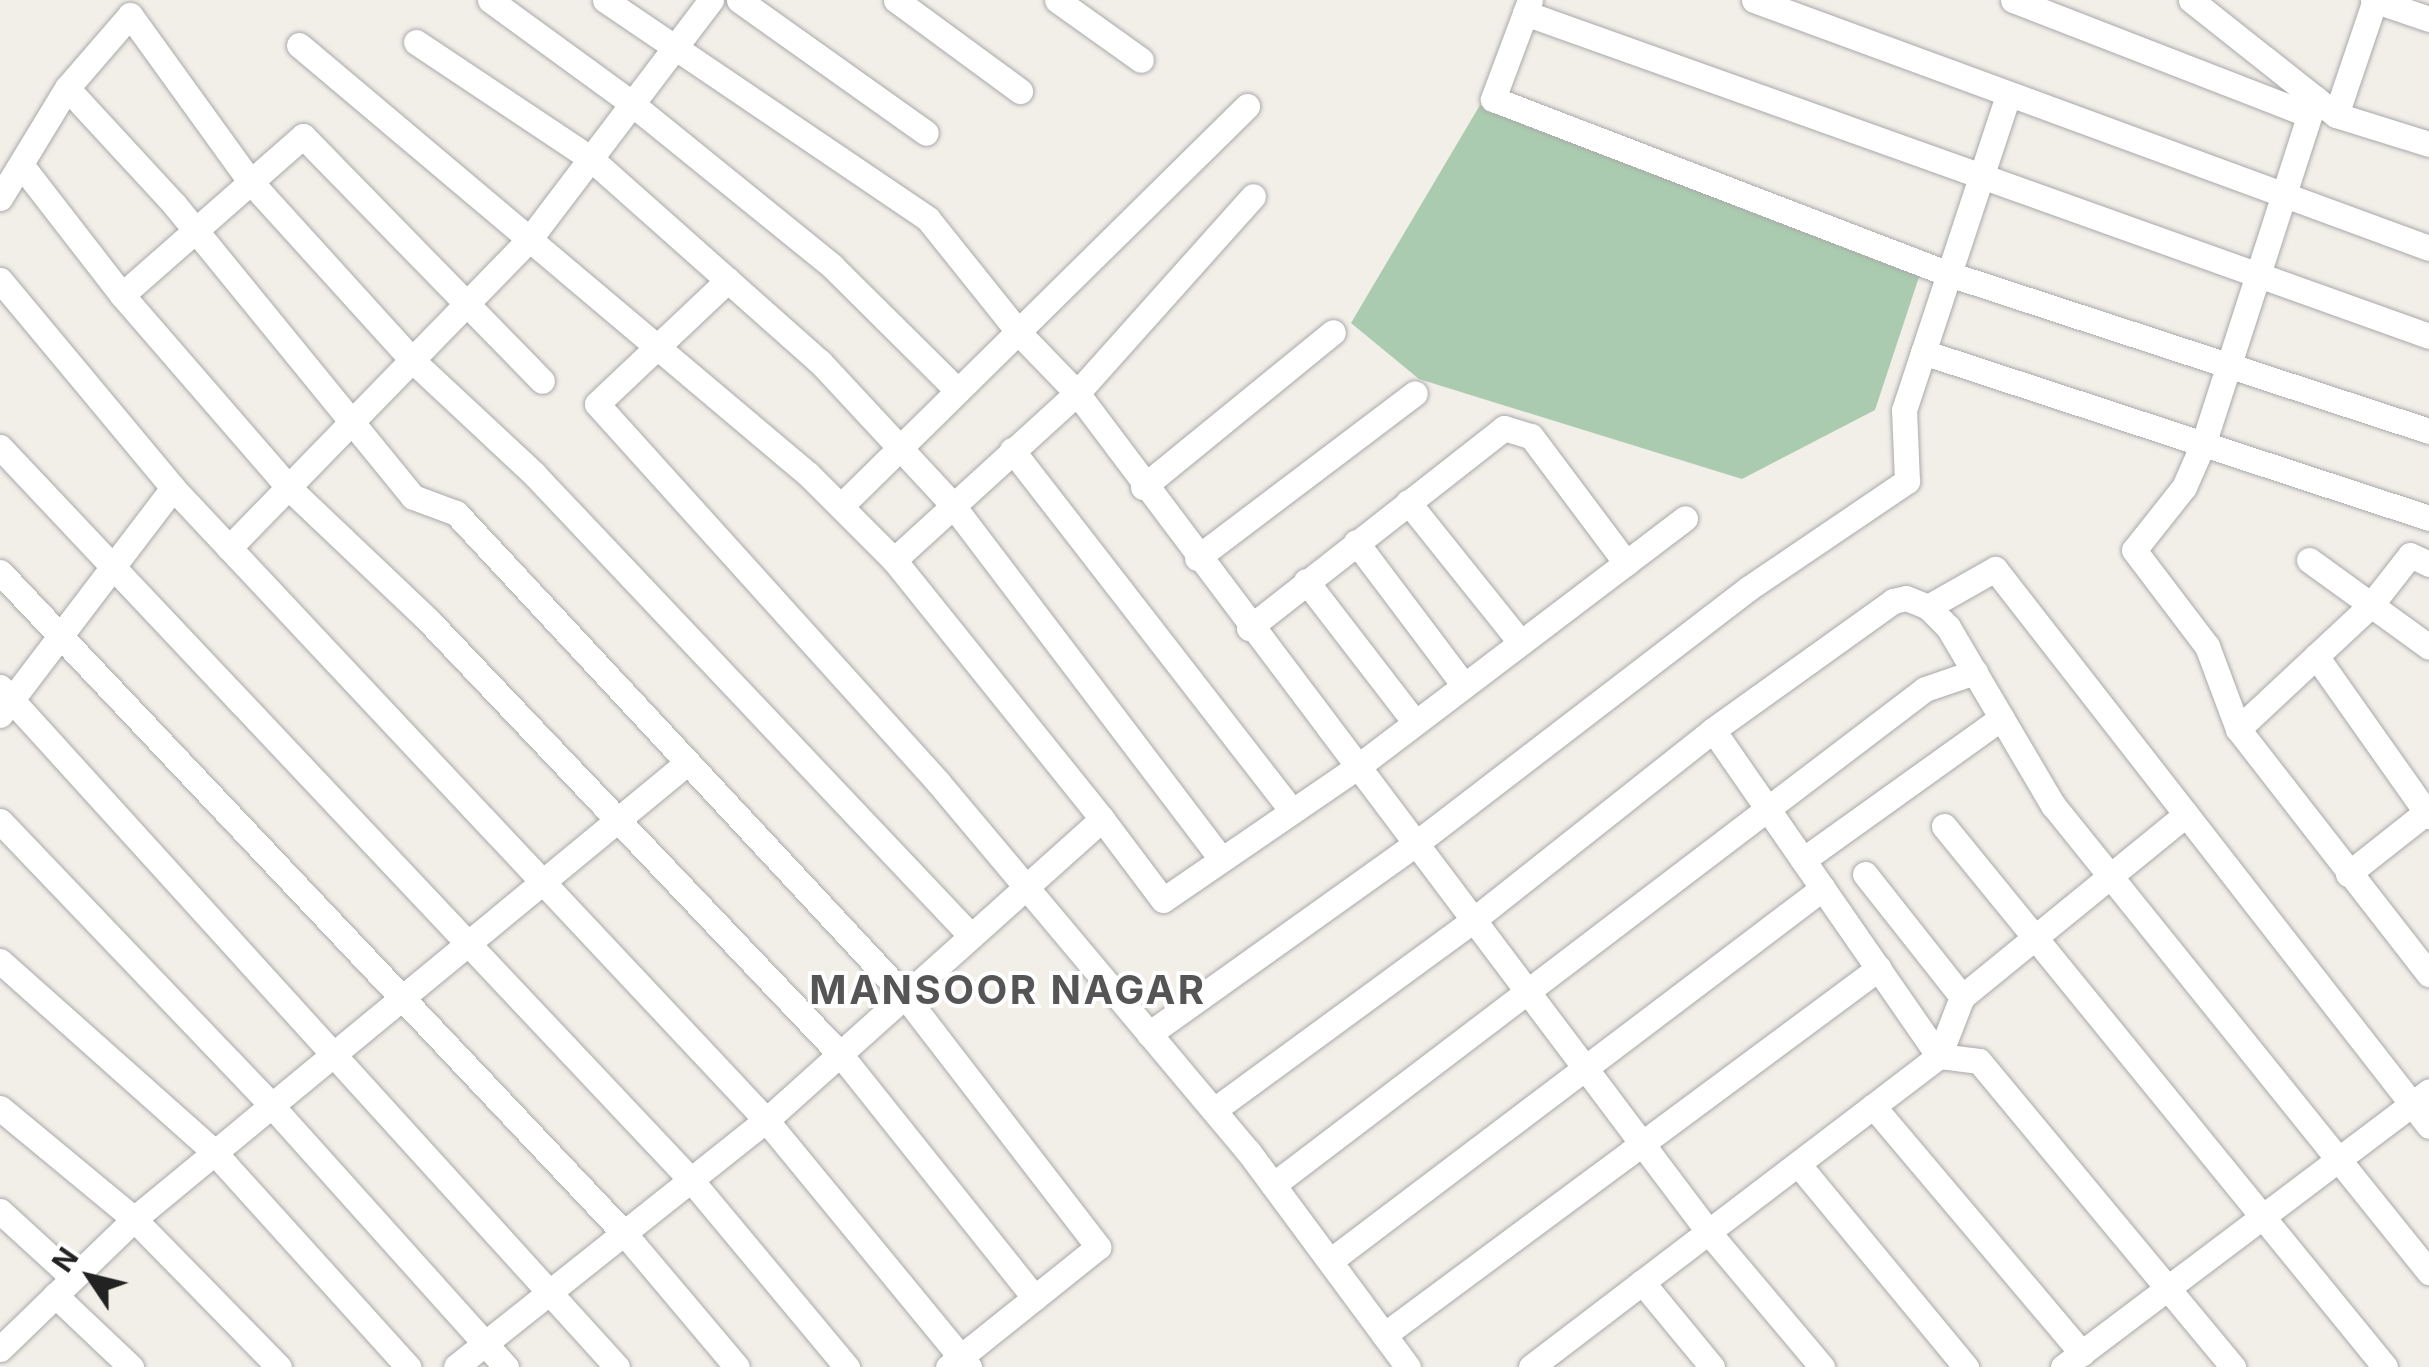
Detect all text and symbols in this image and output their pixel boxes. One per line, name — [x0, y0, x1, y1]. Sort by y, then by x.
district label: MANSOOR NAGAR — [809, 966, 1207, 1014]
north arrow — [40, 1227, 140, 1327]
text: N — [45, 1241, 85, 1278]

